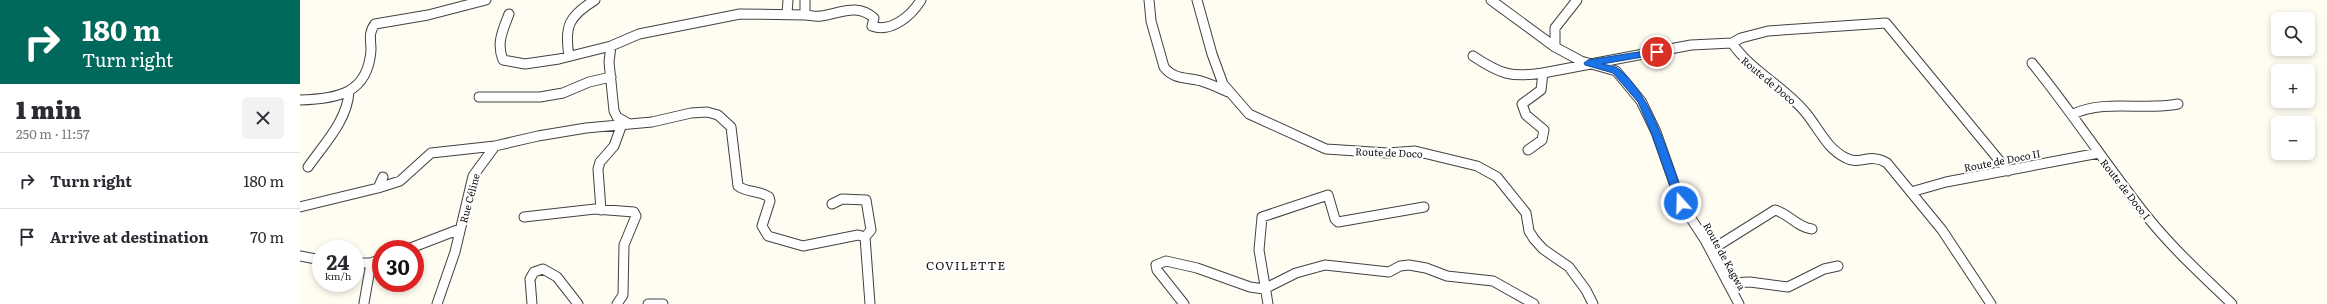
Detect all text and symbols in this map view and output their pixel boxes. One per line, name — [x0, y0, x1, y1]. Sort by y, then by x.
text: 180 m — [82, 8, 161, 50]
map controls — [2271, 12, 2315, 160]
button: search — [2271, 12, 2315, 56]
icon: right — [16, 16, 68, 68]
pin — [1640, 35, 1674, 69]
icon: arrive — [1646, 41, 1668, 63]
text: Turn right — [82, 46, 173, 73]
street label: Route de Doco — [1738, 53, 1800, 108]
button: + — [2271, 64, 2315, 108]
text: 1 min — [16, 91, 81, 126]
button: close — [242, 97, 284, 139]
button: − — [2271, 116, 2315, 160]
text: 250 m · 11:57 — [16, 124, 90, 143]
street label: Route de Doco — [1355, 143, 1423, 161]
street label: Route de Doco II — [1962, 145, 2042, 175]
street label: Route de Doco I — [2097, 155, 2155, 223]
text: Turn right — [50, 169, 132, 192]
text: 180 m — [243, 169, 284, 192]
icon: right — [16, 170, 38, 192]
street label: Rue Céline — [455, 172, 483, 224]
position arrow — [1660, 182, 1702, 224]
street label: Route de Kagwa — [1700, 219, 1750, 293]
text: Arrive at destination — [50, 225, 209, 248]
text: 70 m — [250, 225, 284, 248]
icon: arrive — [16, 226, 38, 248]
speed limit sign: 30 — [372, 240, 424, 292]
text: 24 — [327, 246, 349, 276]
district label: COVILETTE — [926, 256, 1006, 274]
text: km/h — [325, 268, 351, 283]

